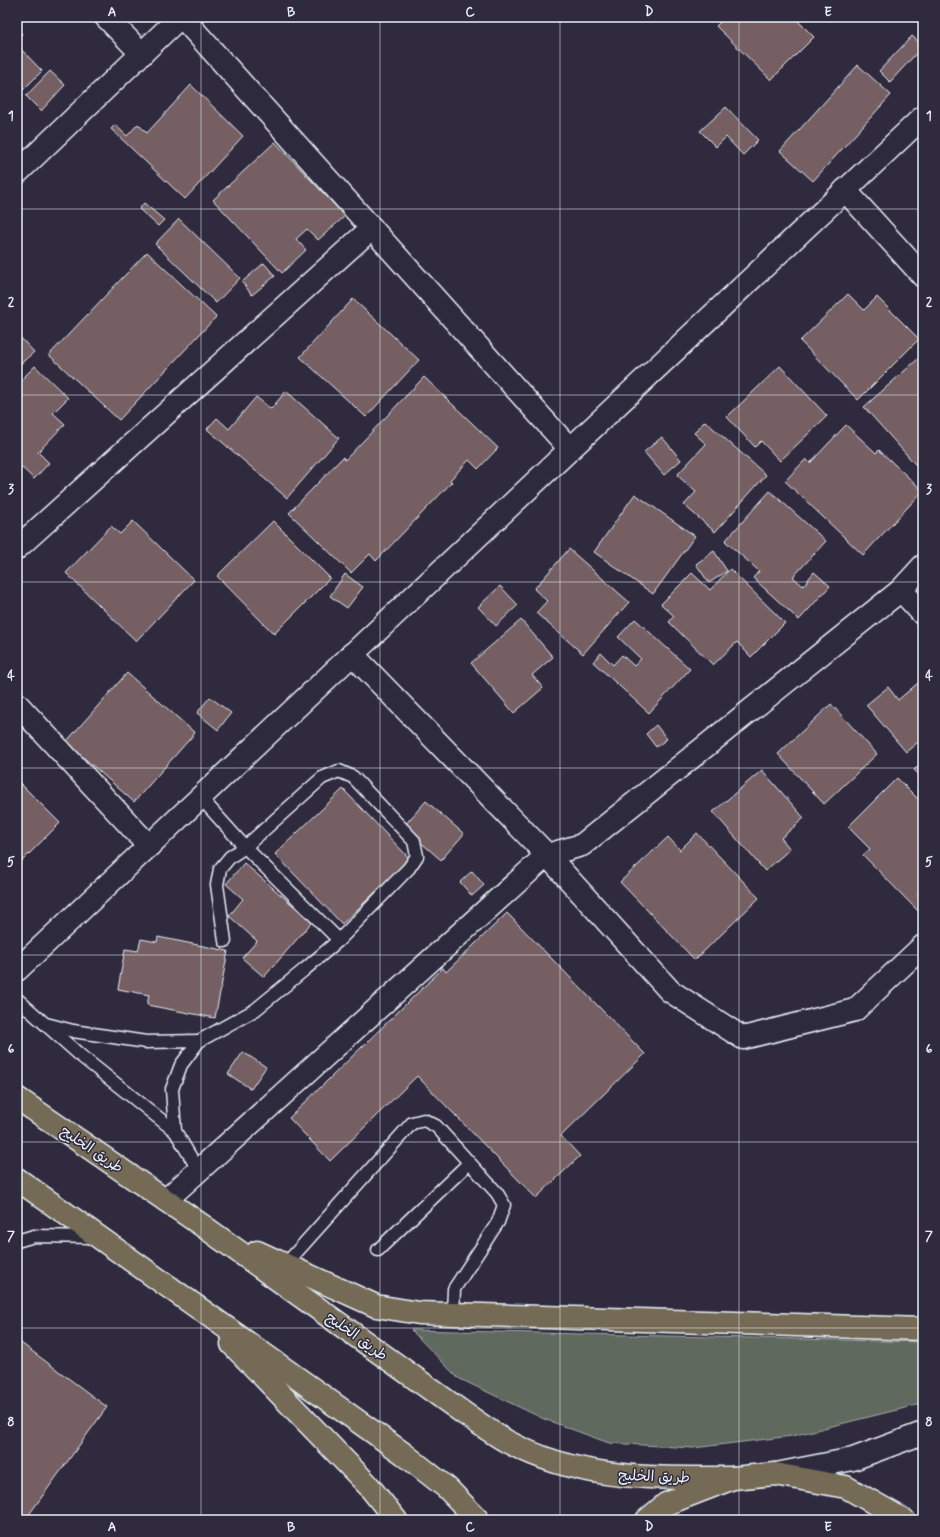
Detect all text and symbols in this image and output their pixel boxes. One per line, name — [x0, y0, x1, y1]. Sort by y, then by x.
text: A — [108, 4, 116, 21]
text: B — [287, 4, 296, 21]
text: C — [465, 4, 475, 21]
text: D — [645, 4, 654, 21]
text: E — [824, 4, 832, 21]
text: 1 — [8, 108, 14, 125]
text: 1 — [926, 108, 932, 125]
text: 2 — [8, 294, 15, 311]
text: 2 — [926, 294, 933, 311]
text: 3 — [8, 481, 14, 498]
text: 3 — [926, 481, 932, 498]
text: 4 — [7, 668, 15, 685]
text: 4 — [925, 668, 933, 685]
text: 5 — [7, 854, 15, 871]
text: 5 — [925, 854, 933, 871]
text: 6 — [8, 1041, 15, 1058]
text: 6 — [926, 1041, 933, 1058]
street label: طريق الخليج — [56, 1121, 127, 1178]
text: 7 — [7, 1228, 15, 1245]
text: 7 — [925, 1228, 933, 1245]
street label: طريق الخليج — [322, 1308, 391, 1366]
text: 8 — [7, 1414, 15, 1431]
text: 8 — [925, 1414, 933, 1431]
street label: طريق الخليج — [618, 1466, 690, 1488]
text: A — [108, 1519, 116, 1536]
text: B — [287, 1519, 296, 1536]
text: C — [465, 1519, 475, 1536]
text: D — [645, 1519, 654, 1536]
text: E — [824, 1519, 832, 1536]

